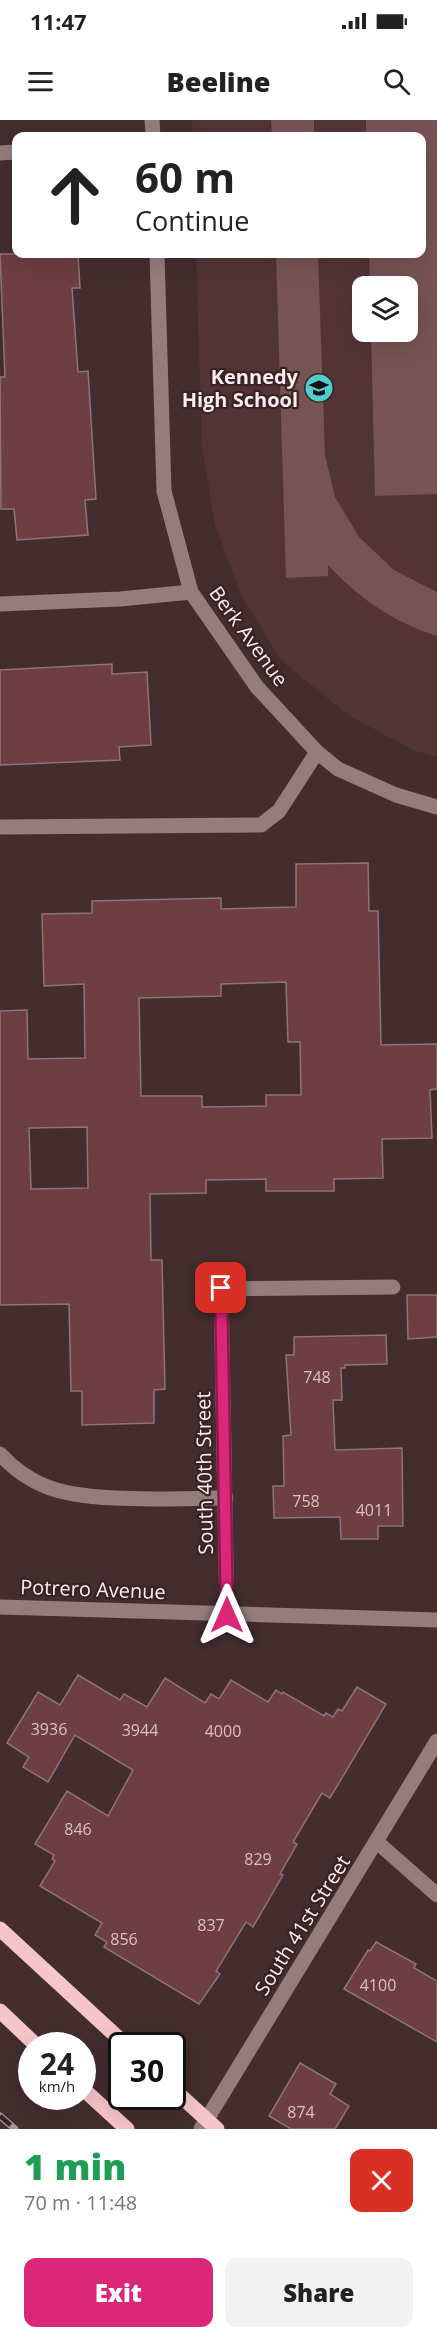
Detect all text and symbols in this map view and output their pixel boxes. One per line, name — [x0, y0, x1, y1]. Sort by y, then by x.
text: 11:47 — [30, 6, 87, 36]
text: Beeline — [167, 63, 270, 100]
icon: menu — [24, 65, 57, 98]
icon: search — [380, 65, 413, 98]
text: 60 m — [135, 148, 235, 205]
icon: ahead — [36, 156, 114, 234]
text: Continue — [135, 202, 250, 239]
map controls — [352, 276, 418, 342]
button: layers — [352, 276, 418, 342]
place label: Kennedy High School — [182, 363, 299, 413]
school or university icon: Kennedy High School — [303, 372, 335, 404]
street label: Berk Avenue — [203, 580, 295, 692]
pin — [195, 1262, 246, 1313]
icon: arrive — [204, 1271, 237, 1304]
house number: 748 — [303, 1366, 331, 1388]
street label: South 40th Street — [189, 1391, 219, 1555]
house number: 758 — [292, 1490, 320, 1512]
house number: 4011 — [356, 1499, 392, 1521]
street label: Potrero Avenue — [20, 1573, 166, 1605]
position arrow — [195, 1583, 259, 1647]
house number: 3936 — [31, 1718, 67, 1740]
house number: 3944 — [122, 1719, 158, 1741]
house number: 4000 — [205, 1720, 241, 1742]
house number: 846 — [64, 1818, 92, 1840]
house number: 829 — [244, 1848, 272, 1870]
street label: South 41st Street — [248, 1850, 356, 2000]
house number: 837 — [197, 1914, 225, 1936]
house number: 856 — [110, 1928, 138, 1950]
house number: 4100 — [360, 1974, 396, 1996]
speed limit sign: 30 — [108, 2032, 186, 2110]
text: 24 — [40, 2043, 74, 2084]
text: km/h — [39, 2076, 75, 2096]
house number: 874 — [287, 2101, 315, 2123]
text: 1 min — [24, 2142, 126, 2191]
button: close — [350, 2149, 413, 2212]
text: 70 m · 11:48 — [24, 2189, 137, 2216]
button: Exit — [24, 2258, 213, 2327]
button: Share — [225, 2258, 413, 2327]

